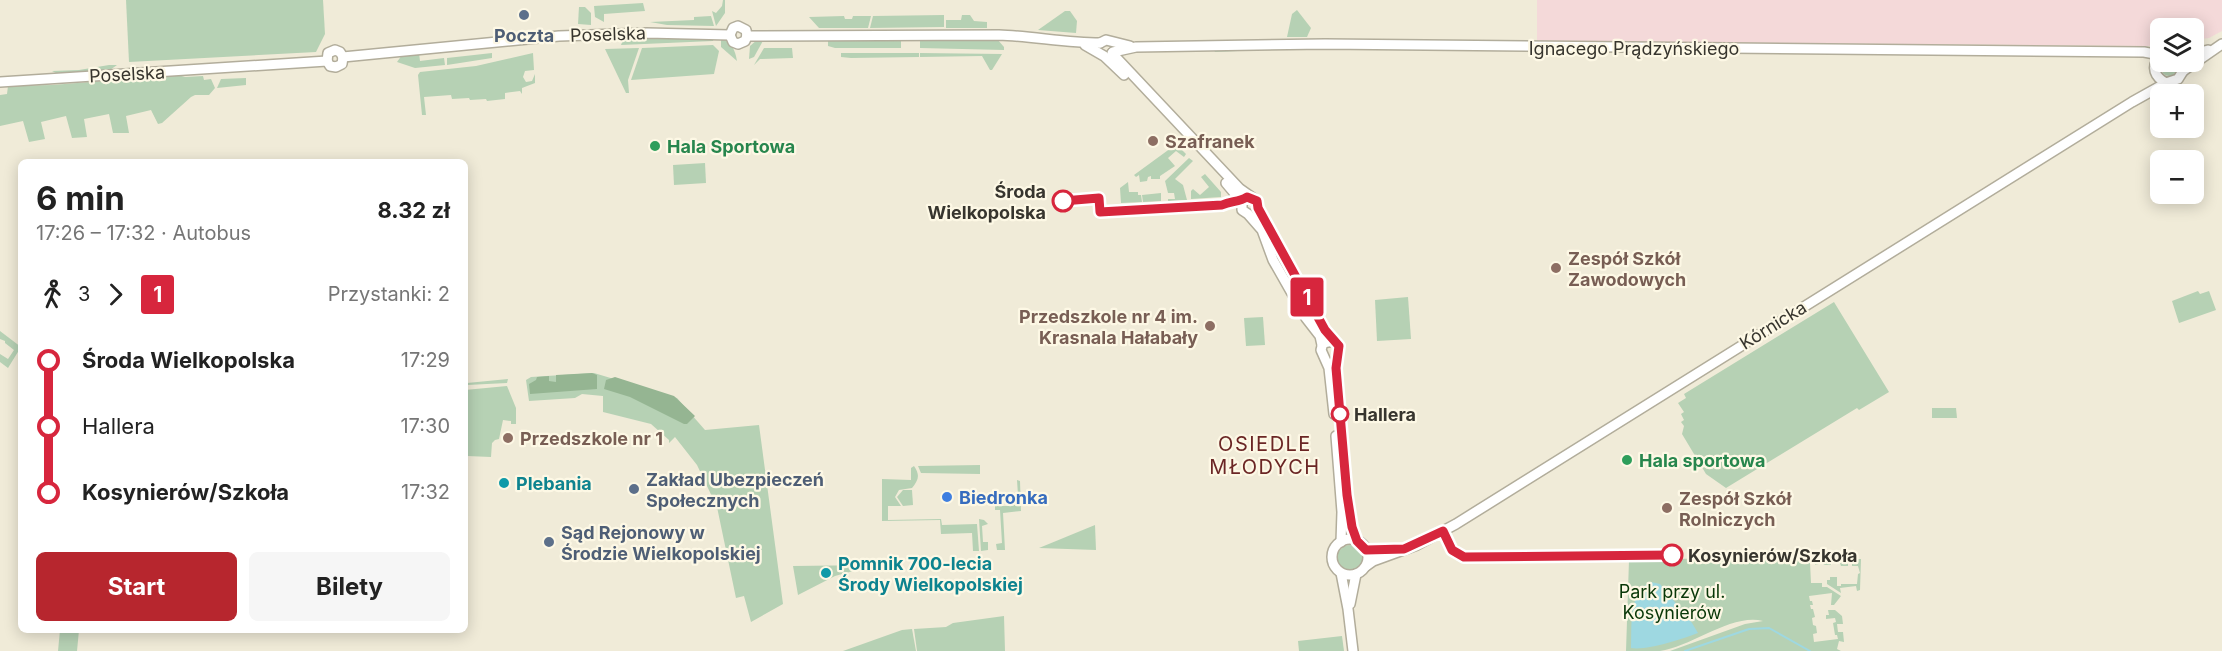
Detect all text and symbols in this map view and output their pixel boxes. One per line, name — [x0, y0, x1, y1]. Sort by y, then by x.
marker: Poczta — [517, 8, 531, 22]
map controls — [2150, 18, 2204, 204]
button: layers — [2150, 18, 2204, 72]
street label: Poselska — [570, 22, 646, 46]
place label: Poczta — [494, 25, 554, 46]
street label: Ignacego Prądzyńskiego — [1529, 38, 1739, 59]
street label: Poselska — [88, 62, 166, 86]
button: + — [2150, 84, 2204, 138]
place label: Szafranek — [1165, 131, 1255, 152]
marker: Szafranek — [1146, 134, 1160, 148]
place label: Hala Sportowa — [667, 136, 795, 157]
marker: Hala Sportowa — [648, 139, 662, 153]
button: − — [2150, 150, 2204, 204]
text: 6 min — [36, 178, 125, 218]
place label: Środa Wielkopolska — [928, 181, 1046, 223]
marker: Środa Wielkopolska — [1052, 190, 1074, 212]
text: 8.32 zł — [377, 197, 450, 223]
text: 17:26 – 17:32 · Autobus — [36, 221, 251, 245]
place label: Zespół Szkół Zawodowych — [1568, 248, 1686, 290]
marker: Zespół Szkół Zawodowych — [1549, 261, 1563, 275]
icon: walk — [36, 278, 69, 311]
icon: forward — [99, 278, 132, 311]
line badge: 1 — [1288, 278, 1326, 316]
text: 3 — [78, 282, 90, 306]
text: 1 — [153, 282, 162, 307]
text: Przystanki: 2 — [328, 282, 450, 306]
text: 1 — [1302, 285, 1312, 310]
street label: Kórnicka — [1736, 296, 1810, 354]
place label: Przedszkole nr 4 im. Krasnala Hałabały — [1019, 306, 1198, 348]
marker: Przedszkole nr 4 im. Krasnala Hałabały — [1203, 319, 1217, 333]
text: Środa Wielkopolska — [82, 347, 295, 373]
text: 17:29 — [401, 348, 450, 372]
place label: Hallera — [1354, 404, 1416, 425]
marker: Hallera — [1331, 405, 1349, 423]
text: Hallera — [82, 413, 155, 439]
text: 17:30 — [400, 414, 450, 438]
place label: Przedszkole nr 1 — [520, 428, 663, 449]
marker: Przedszkole nr 1 — [501, 431, 515, 445]
district label: OSIEDLE MŁODYCH — [1209, 432, 1321, 479]
place label: Hala sportowa — [1639, 450, 1766, 471]
marker: Hala sportowa — [1620, 453, 1634, 467]
place label: Zakład Ubezpieczeń Społecznych — [646, 469, 824, 511]
place label: Plebania — [516, 473, 592, 494]
marker: Plebania — [497, 476, 511, 490]
text: Kosynierów/Szkoła — [82, 479, 289, 505]
text: 17:32 — [401, 480, 450, 504]
marker: Zakład Ubezpieczeń Społecznych — [627, 482, 641, 496]
place label: Biedronka — [959, 487, 1048, 508]
place label: Zespół Szkół Rolniczych — [1679, 488, 1792, 530]
marker: Biedronka — [940, 490, 954, 504]
marker: Zespół Szkół Rolniczych — [1660, 501, 1674, 515]
place label: Sąd Rejonowy w Środzie Wielkopolskiej — [561, 522, 761, 564]
marker: Sąd Rejonowy w Środzie Wielkopolskiej — [542, 535, 556, 549]
marker: Kosynierów/Szkoła — [1661, 544, 1683, 566]
place label: Kosynierów/Szkoła — [1688, 545, 1857, 566]
button: Start — [36, 552, 237, 621]
button: Bilety — [249, 552, 450, 621]
place label: Pomnik 700-lecia Środy Wielkopolskiej — [838, 553, 1023, 595]
marker: Pomnik 700-lecia Środy Wielkopolskiej — [819, 566, 833, 580]
park label: Park przy ul. Kosynierów — [1619, 581, 1725, 623]

